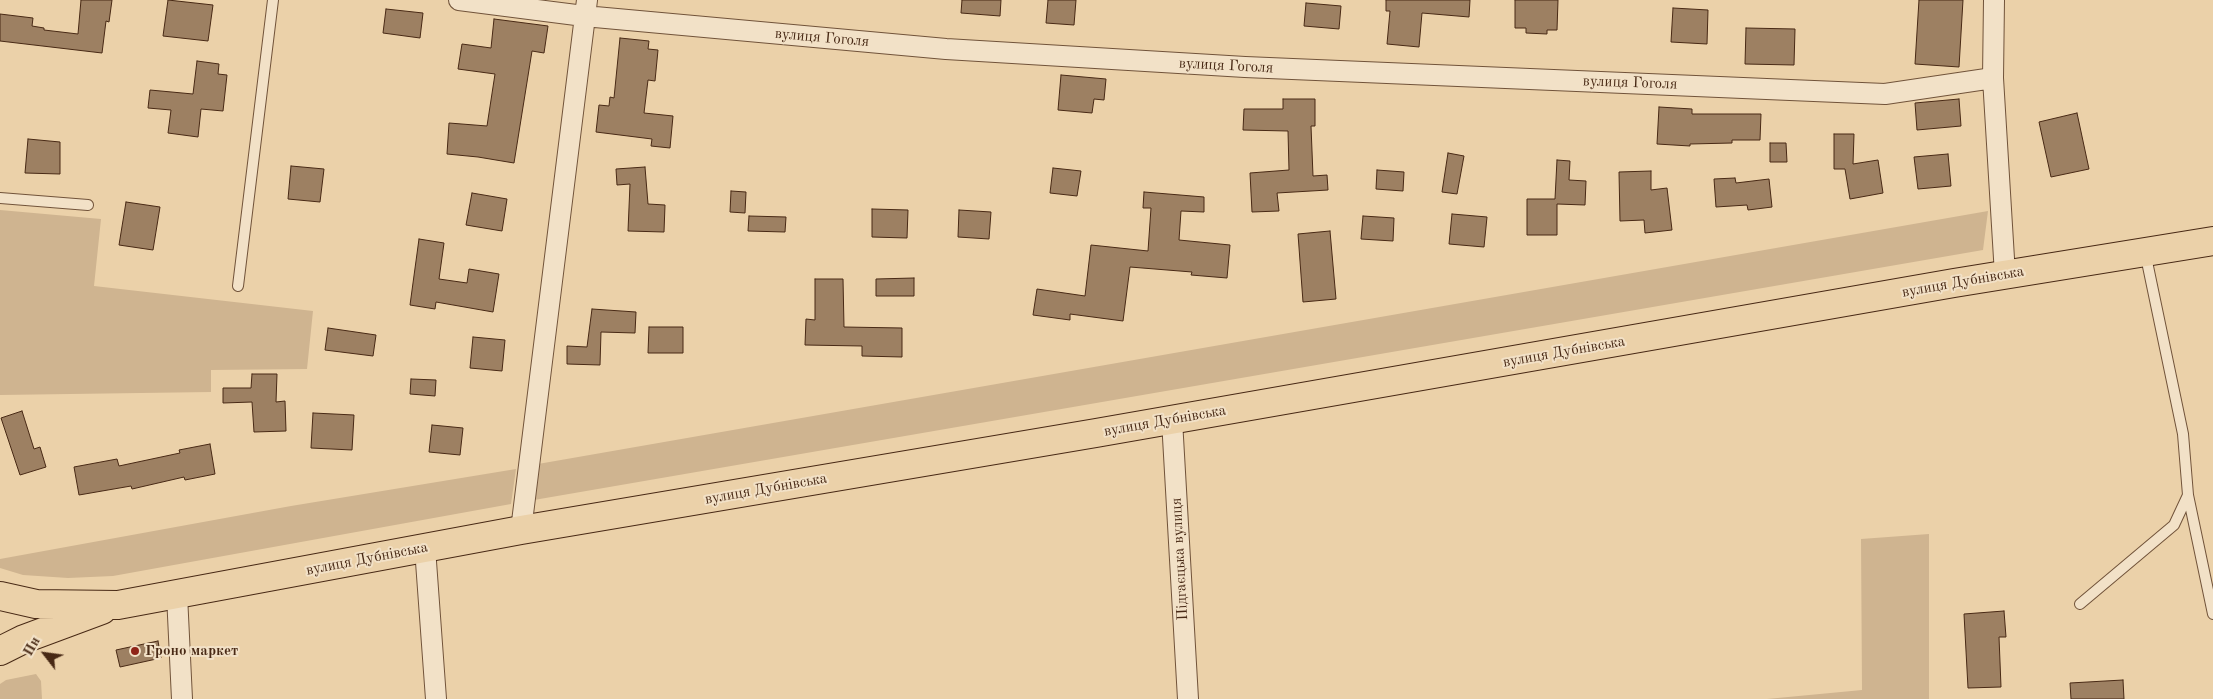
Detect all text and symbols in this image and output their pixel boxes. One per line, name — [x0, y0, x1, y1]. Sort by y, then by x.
street label: вулиця Гоголя — [774, 25, 870, 51]
street label: вулиця Гоголя — [1178, 55, 1274, 77]
street label: вулиця Гоголя — [1582, 72, 1678, 94]
street label: вулиця Дубнівська — [1900, 262, 2026, 302]
street label: вулиця Дубнівська — [1501, 332, 1627, 372]
street label: вулиця Дубнівська — [1102, 401, 1228, 441]
street label: вулиця Дубнівська — [703, 469, 829, 509]
street label: Підгаєцька вулиця — [1168, 497, 1192, 621]
street label: вулиця Дубнівська — [305, 538, 429, 580]
north arrow — [20, 629, 70, 679]
text: Пн — [21, 635, 43, 658]
place label: Гроно маркет — [145, 642, 238, 660]
marker: Гроно маркет — [129, 645, 141, 657]

